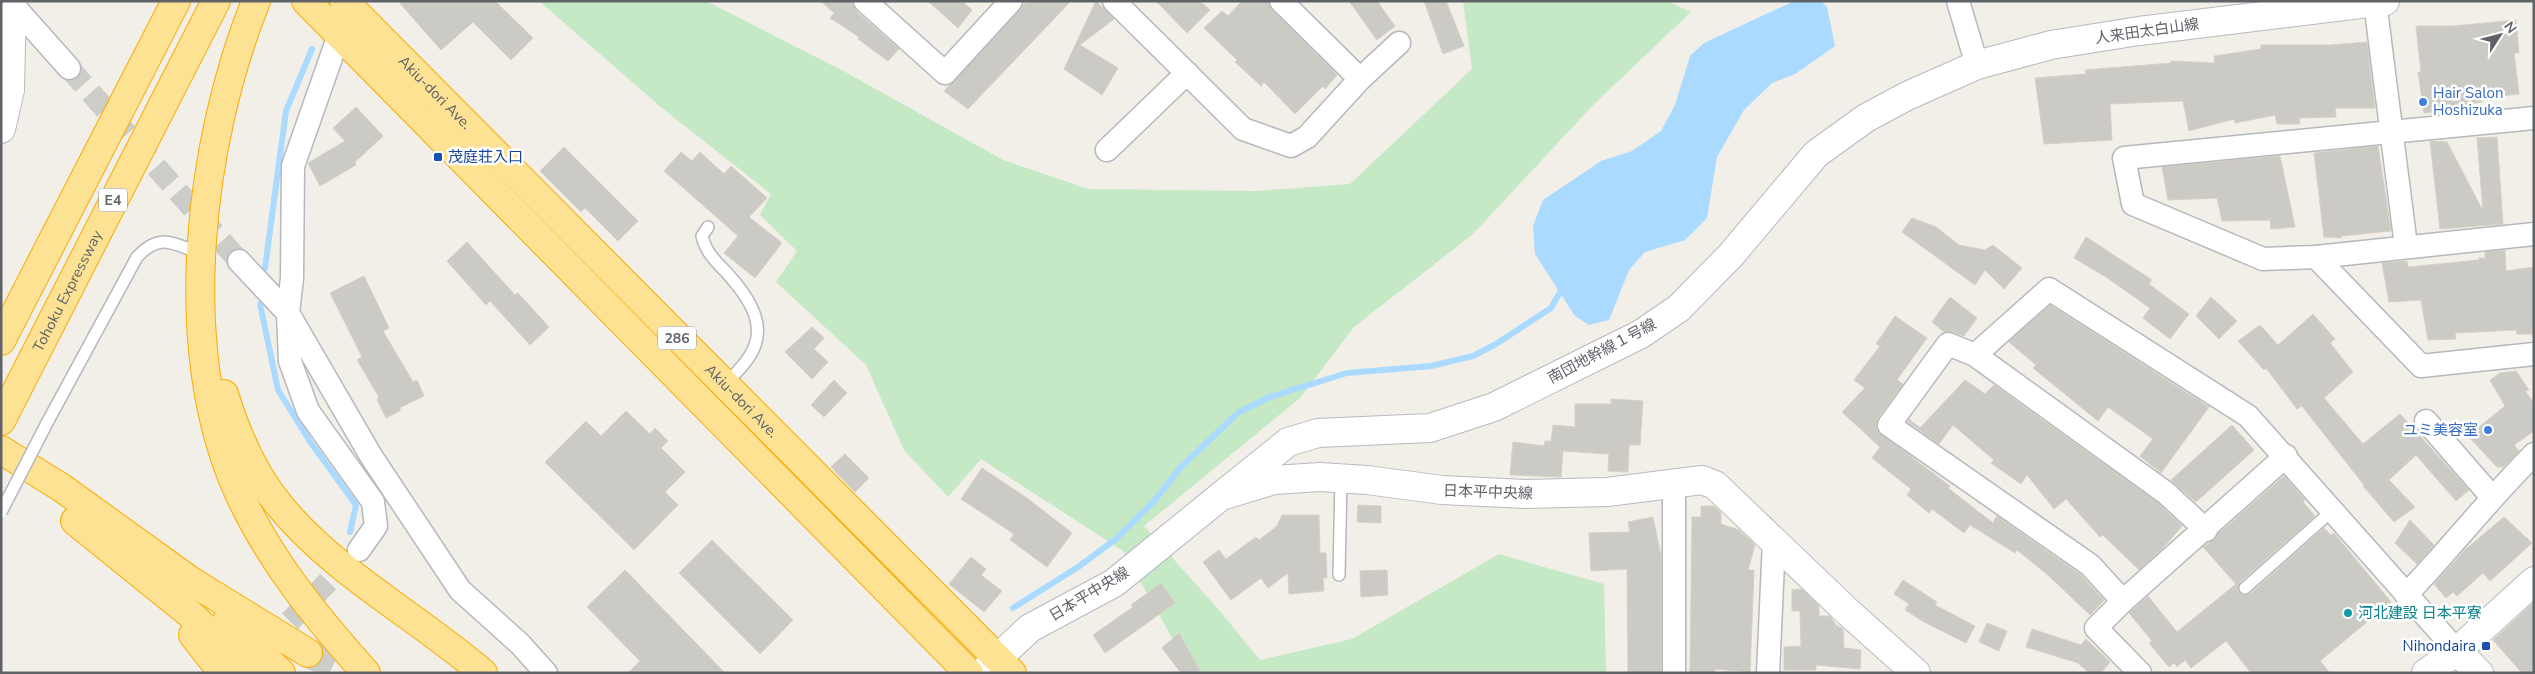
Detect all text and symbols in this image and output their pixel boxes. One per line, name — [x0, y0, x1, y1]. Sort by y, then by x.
north arrow — [2475, 10, 2525, 60]
street label: 人来田太白山線 — [2094, 14, 2200, 48]
text: N — [2499, 18, 2521, 37]
street label: Akiu-dori Ave. — [394, 51, 476, 134]
place label: Hair Salon Hoshizuka — [2433, 83, 2503, 120]
marker: Hair Salon Hoshizuka — [2417, 96, 2429, 108]
place label: 茂庭荘入口 — [448, 147, 523, 167]
marker: 茂庭荘入口 — [432, 151, 444, 163]
road number: E4 — [99, 188, 127, 212]
street label: Tohoku Expressway — [28, 227, 107, 355]
street label: 南団地幹線１号線 — [1544, 314, 1660, 388]
road number: 286 — [658, 326, 696, 349]
street label: Akiu-dori Ave. — [701, 360, 783, 442]
place label: ユミ美容室 — [2403, 420, 2478, 440]
marker: ユミ美容室 — [2482, 424, 2494, 436]
street label: 日本平中央線 — [1443, 480, 1533, 504]
street label: 日本平中央線 — [1045, 562, 1133, 626]
place label: 河北建設 日本平寮 — [2358, 603, 2482, 623]
marker: 河北建設 日本平寮 — [2342, 607, 2354, 619]
place label: Nihondaira — [2403, 636, 2476, 656]
marker: Nihondaira — [2480, 640, 2492, 652]

